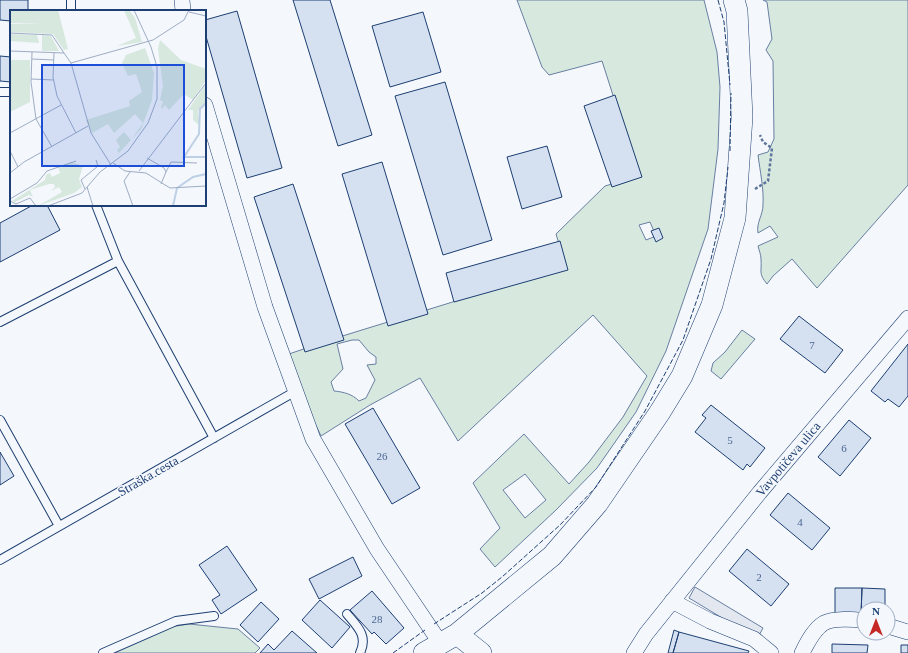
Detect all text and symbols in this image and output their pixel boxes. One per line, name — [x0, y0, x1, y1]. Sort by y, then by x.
inset map — [10, 10, 206, 206]
house number: 7 — [809, 339, 815, 351]
street label: Vavpotičeva ulica — [752, 418, 824, 499]
house number: 5 — [727, 434, 733, 446]
house number: 6 — [841, 442, 847, 454]
house number: 26 — [377, 450, 388, 462]
street label: Straška cesta — [115, 453, 181, 499]
house number: 4 — [797, 516, 803, 528]
house number: 2 — [756, 571, 762, 583]
north arrow — [856, 601, 896, 641]
text: N — [872, 605, 880, 617]
house number: 28 — [372, 613, 383, 625]

